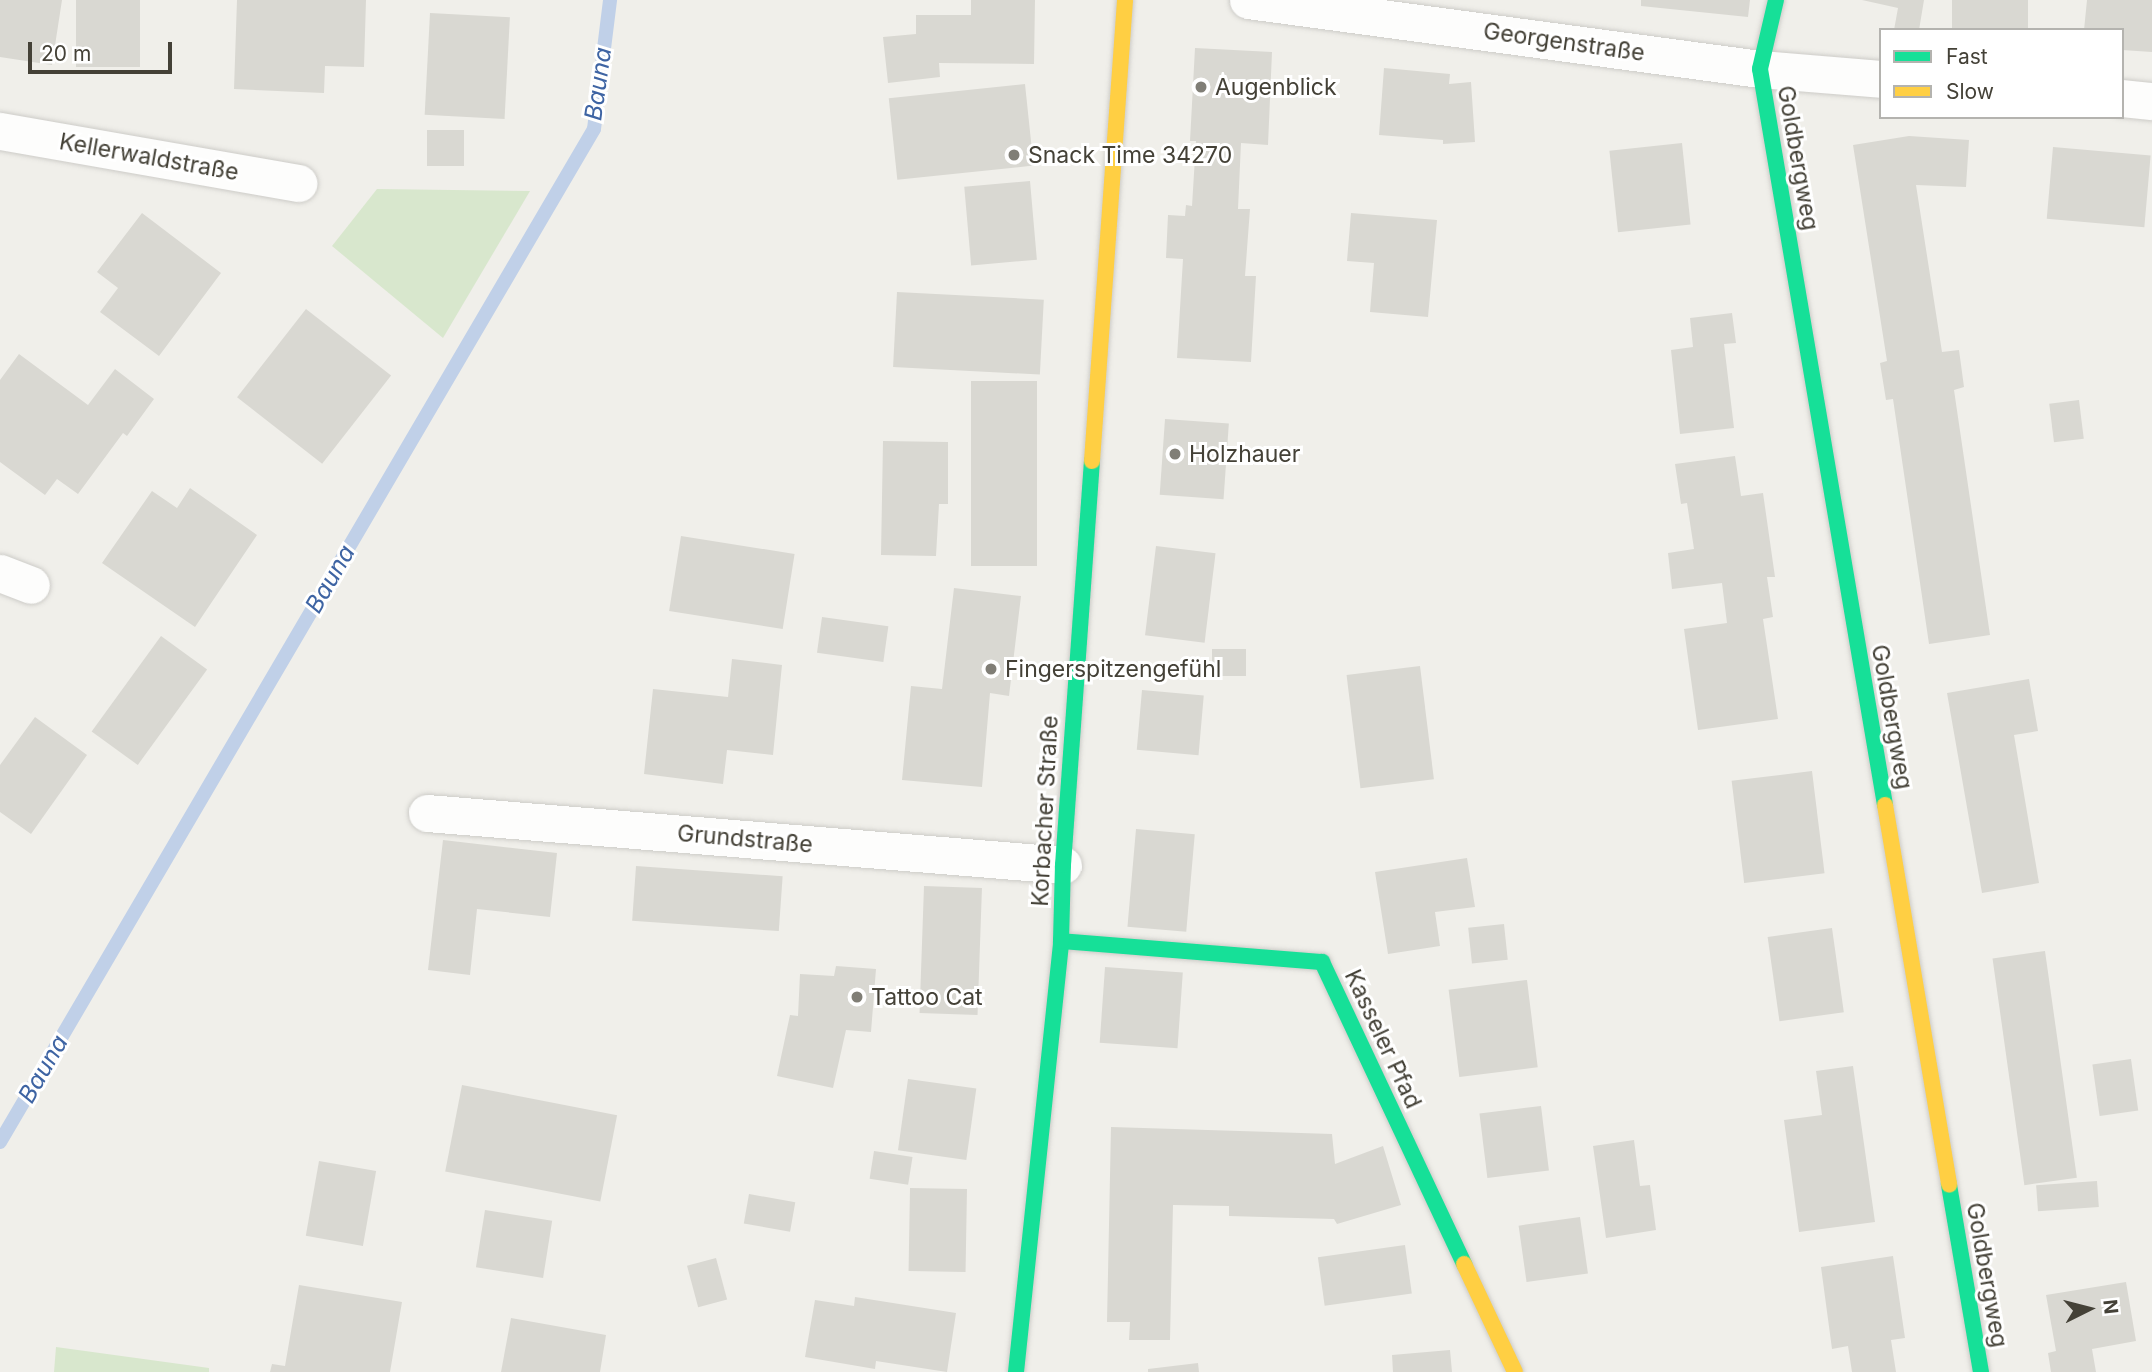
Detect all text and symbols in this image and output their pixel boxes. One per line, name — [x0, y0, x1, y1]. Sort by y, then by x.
street label: Georgenstraße — [1482, 17, 1646, 67]
scale bar — [32, 28, 175, 72]
legend — [1879, 28, 2124, 119]
text: 20 m — [41, 41, 91, 66]
text: Fast — [1946, 44, 1988, 69]
water label: Bauna — [579, 46, 617, 122]
place label: Augenblick — [1215, 73, 1337, 101]
marker: Augenblick — [1193, 79, 1209, 95]
text: Slow — [1946, 79, 1994, 104]
street label: Goldbergweg — [1772, 84, 1824, 232]
street label: Kellerwaldstraße — [57, 128, 241, 186]
place label: Snack Time 34270 — [1028, 141, 1232, 169]
marker: Snack Time 34270 — [1006, 147, 1022, 163]
place label: Holzhauer — [1189, 440, 1300, 468]
marker: Holzhauer — [1167, 446, 1183, 462]
water label: Bauna — [299, 540, 361, 618]
street label: Goldbergweg — [1866, 643, 1918, 791]
place label: Fingerspitzengefühl — [1005, 655, 1221, 683]
marker: Fingerspitzengefühl — [983, 661, 999, 677]
street label: Korbacher Straße — [1026, 715, 1064, 907]
street label: Grundstraße — [676, 819, 814, 859]
street label: Kasseler Pfad — [1339, 965, 1427, 1113]
place label: Tattoo Cat — [871, 983, 983, 1011]
marker: Tattoo Cat — [849, 989, 865, 1005]
water label: Bauna — [12, 1030, 74, 1108]
street label: Goldbergweg — [1961, 1201, 2013, 1349]
north arrow — [2054, 1274, 2124, 1344]
text: N — [2098, 1298, 2123, 1315]

